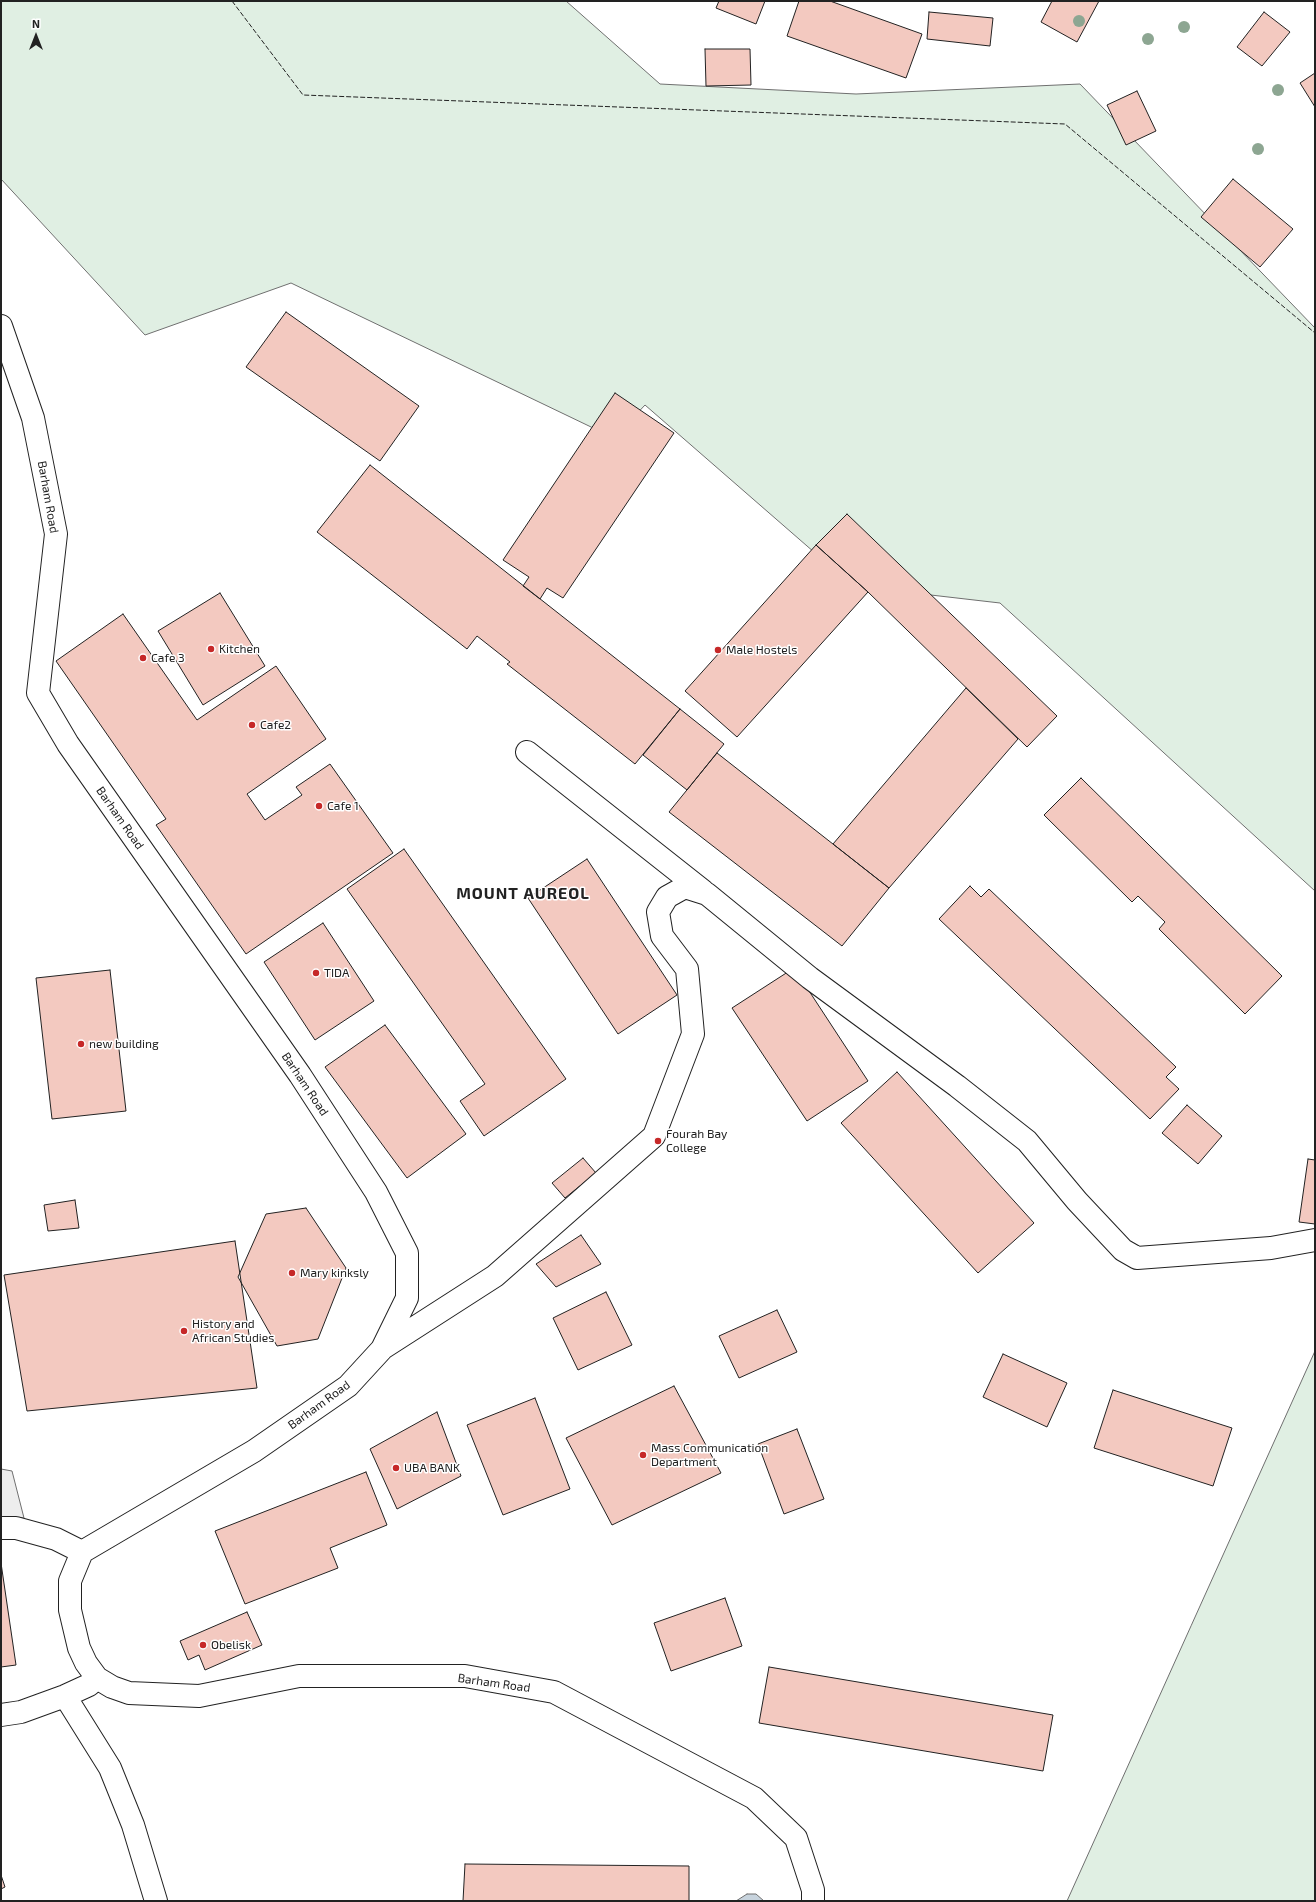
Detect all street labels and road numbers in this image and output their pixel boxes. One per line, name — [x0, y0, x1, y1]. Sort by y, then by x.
street label: Barham Road — [35, 460, 61, 534]
street label: Barham Road — [93, 784, 147, 852]
street label: Barham Road — [279, 1050, 331, 1118]
street label: Barham Road — [285, 1378, 353, 1432]
street label: Barham Road — [457, 1671, 531, 1695]

